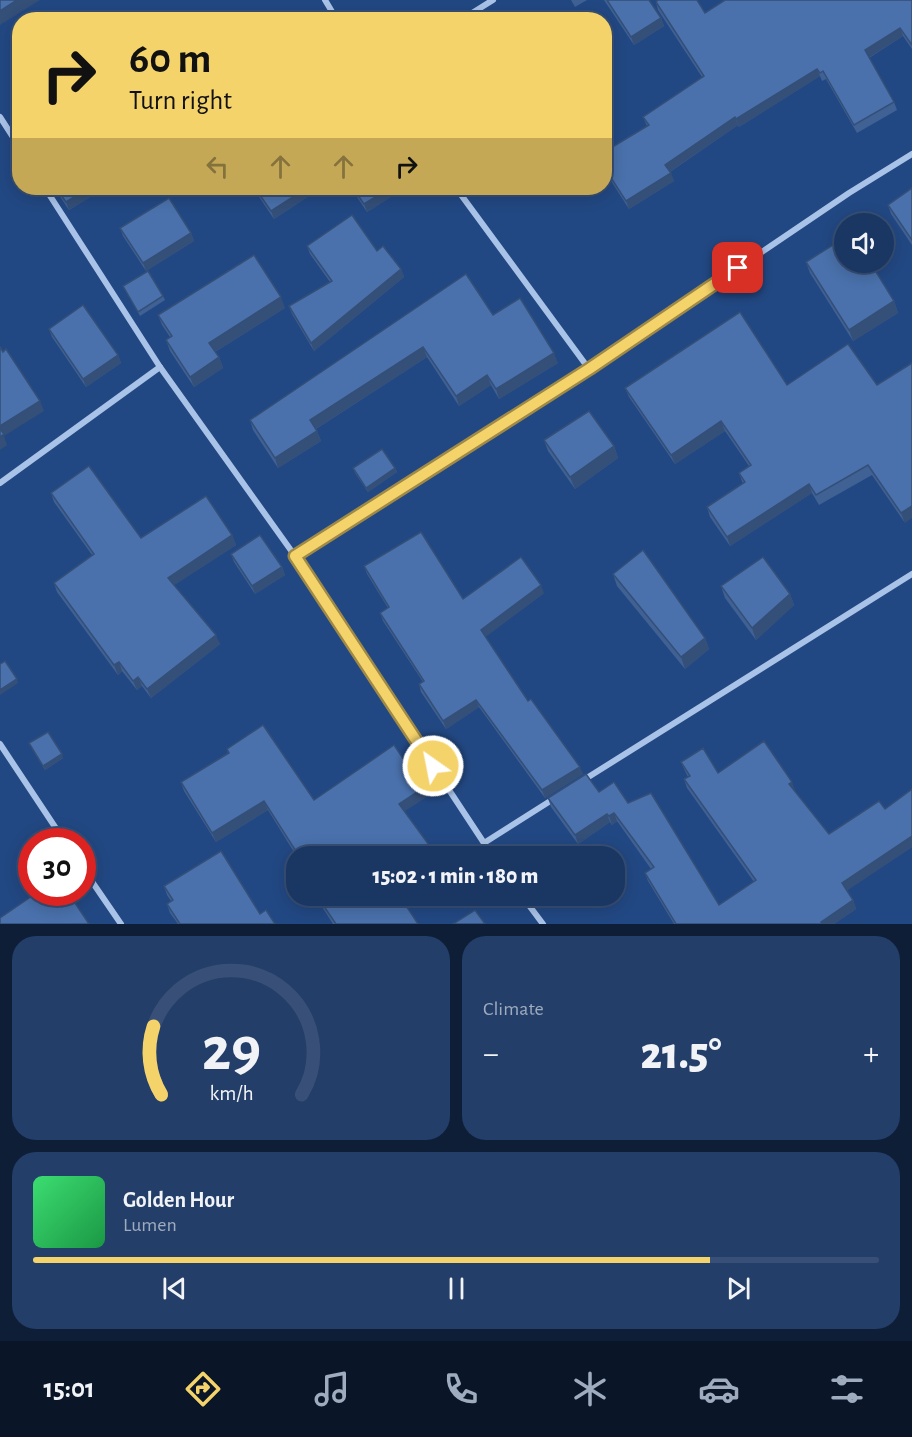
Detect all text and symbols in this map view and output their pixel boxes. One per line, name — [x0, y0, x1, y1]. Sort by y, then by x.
icon: right — [30, 36, 108, 114]
text: 60 m — [129, 38, 211, 80]
text: Turn right — [129, 87, 232, 114]
icon: left — [201, 150, 234, 183]
icon: ahead — [264, 150, 297, 183]
icon: ahead — [327, 150, 360, 183]
icon: right — [390, 150, 423, 183]
map controls — [834, 213, 894, 273]
button: sound — [834, 213, 894, 273]
pin — [712, 242, 763, 293]
icon: arrive — [721, 251, 754, 284]
position arrow — [401, 734, 465, 798]
speed limit sign: 30 — [18, 828, 96, 906]
text: 15:02 · 1 min · 180 m — [373, 865, 538, 887]
text: Climate — [483, 999, 544, 1019]
text: 29 — [201, 1019, 261, 1081]
text: 21.5° — [640, 1032, 722, 1077]
text: − — [483, 1038, 499, 1071]
text: + — [863, 1038, 879, 1071]
text: km/h — [209, 1083, 253, 1104]
text: Golden Hour — [123, 1189, 234, 1211]
text: Lumen — [123, 1215, 177, 1235]
icon: previous — [158, 1272, 191, 1305]
icon: pause — [440, 1272, 473, 1305]
icon: next — [722, 1272, 755, 1305]
icon: directions — [182, 1368, 224, 1410]
icon: music — [311, 1368, 353, 1410]
icon: phone — [440, 1368, 482, 1410]
icon: climate — [569, 1368, 611, 1410]
icon: car — [698, 1368, 740, 1410]
icon: filters — [826, 1368, 868, 1410]
text: 15:01 — [43, 1375, 95, 1402]

